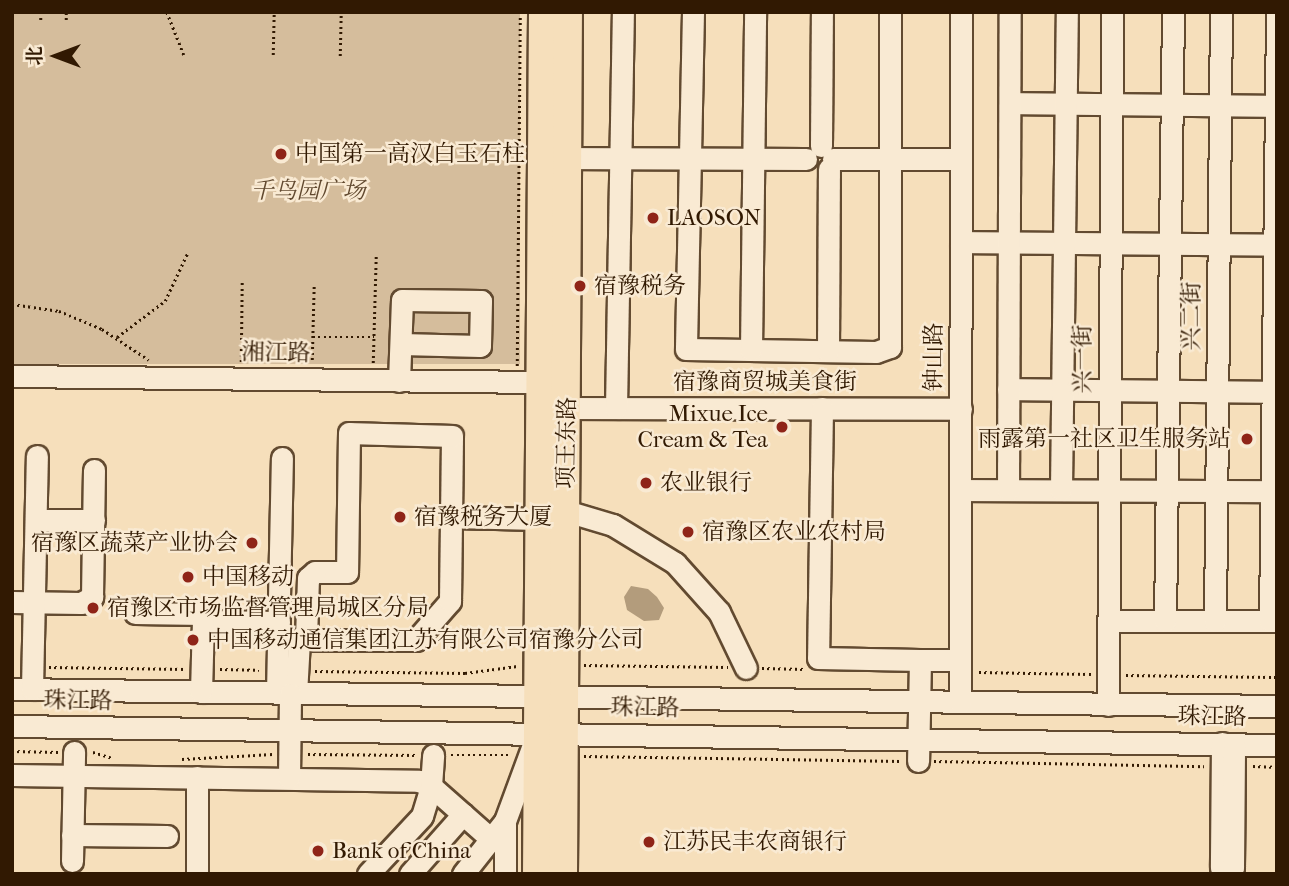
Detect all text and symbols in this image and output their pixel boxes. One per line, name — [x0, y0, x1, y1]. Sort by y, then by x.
north arrow — [21, 21, 91, 91]
text: 北 — [24, 47, 46, 66]
place label: 中国第一高汉白玉石柱 — [295, 140, 525, 168]
marker: 中国第一高汉白玉石柱 — [273, 146, 289, 162]
park label: 千鸟园广场 — [251, 177, 365, 205]
place label: LAOSON — [667, 204, 761, 232]
marker: LAOSON — [645, 210, 661, 226]
place label: 宿豫税务 — [594, 272, 686, 300]
marker: 宿豫税务 — [572, 278, 588, 294]
street label: 兴二街 — [1178, 282, 1206, 350]
street label: 钟山路 — [920, 323, 948, 391]
street label: 兴一街 — [1069, 325, 1097, 393]
street label: 湘江路 — [241, 339, 311, 367]
street label: 宿豫商贸城美食街 — [673, 368, 857, 396]
street label: 项王东路 — [552, 397, 582, 489]
place label: Mixue Ice Cream & Tea — [637, 400, 768, 454]
marker: Mixue Ice Cream & Tea — [774, 419, 790, 435]
place label: 雨露第一社区卫生服务站 — [978, 425, 1231, 453]
marker: 雨露第一社区卫生服务站 — [1237, 429, 1257, 449]
place label: 农业银行 — [660, 469, 752, 497]
marker: 农业银行 — [638, 475, 654, 491]
place label: 宿豫税务大厦 — [414, 503, 552, 531]
marker: 宿豫税务大厦 — [392, 509, 408, 525]
place label: 宿豫区农业农村局 — [702, 518, 886, 546]
marker: 宿豫区农业农村局 — [680, 524, 696, 540]
place label: 宿豫区蔬菜产业协会 — [31, 529, 238, 557]
marker: 宿豫区蔬菜产业协会 — [244, 535, 260, 551]
place label: 中国移动 — [202, 563, 294, 591]
marker: 中国移动 — [180, 569, 196, 585]
place label: 宿豫区市场监督管理局城区分局 — [107, 594, 429, 622]
marker: 宿豫区市场监督管理局城区分局 — [85, 600, 101, 616]
place label: 中国移动通信集团江苏有限公司宿豫分公司 — [207, 626, 644, 654]
marker: 中国移动通信集团江苏有限公司宿豫分公司 — [185, 632, 201, 648]
street label: 珠江路 — [43, 687, 113, 715]
street label: 珠江路 — [610, 694, 680, 722]
street label: 珠江路 — [1177, 703, 1247, 731]
place label: 江苏民丰农商银行 — [663, 828, 847, 856]
marker: 江苏民丰农商银行 — [641, 834, 657, 850]
place label: Bank of China — [332, 837, 471, 865]
marker: Bank of China — [310, 843, 326, 859]

